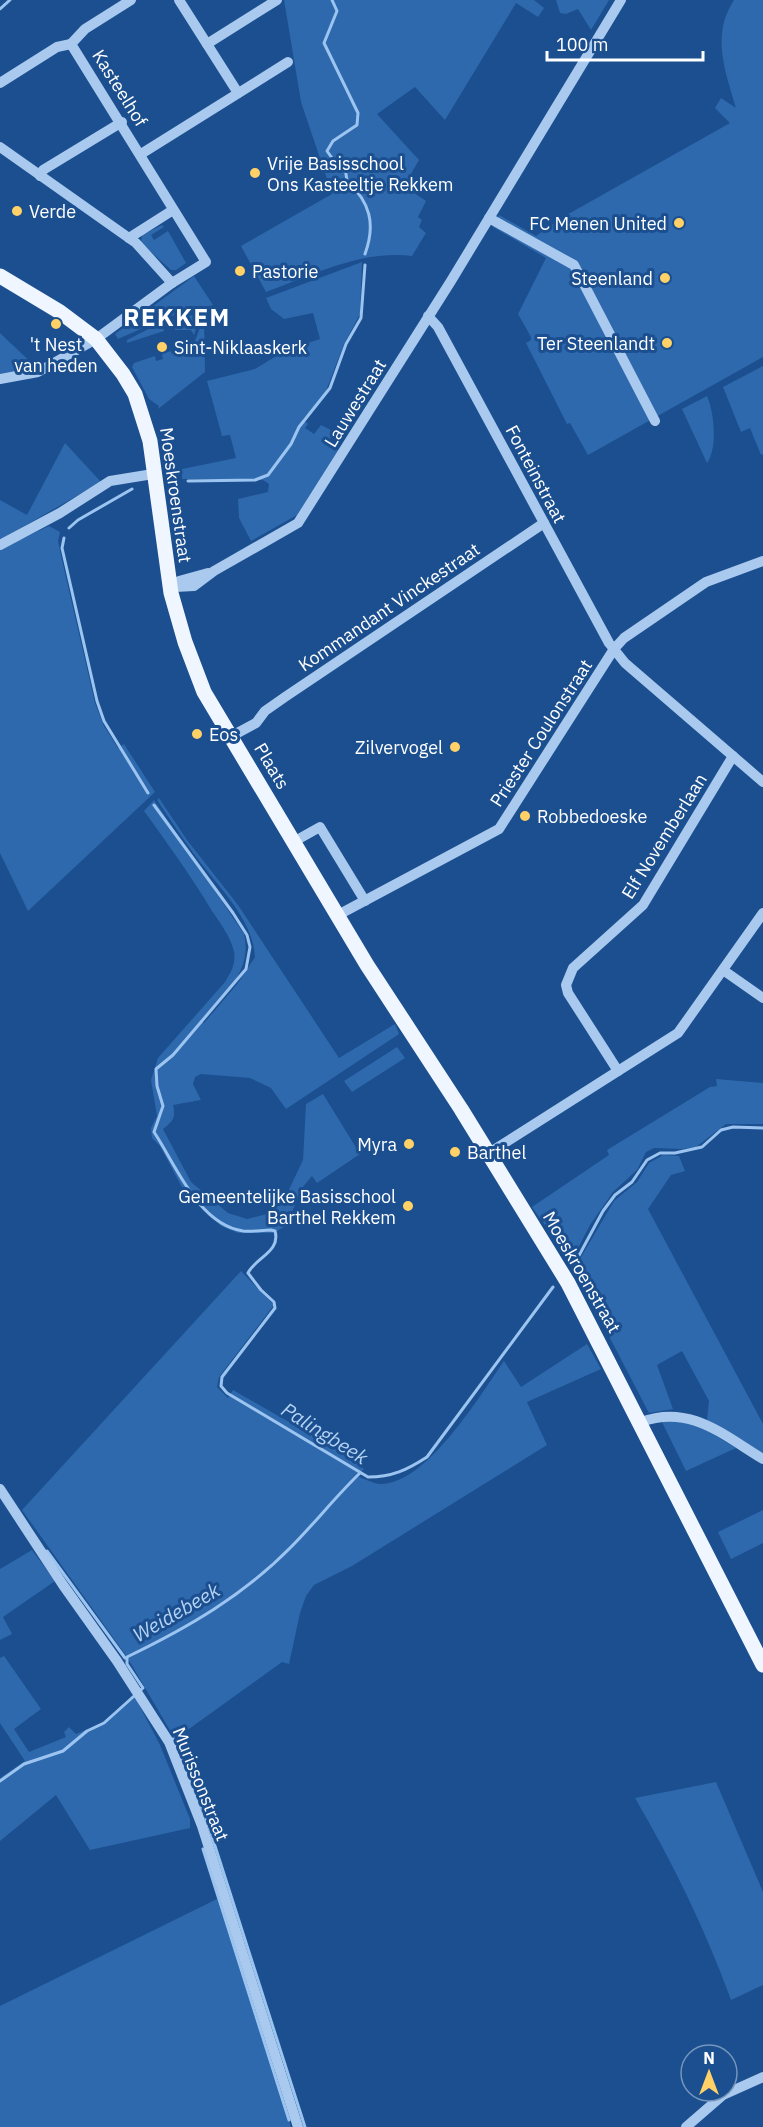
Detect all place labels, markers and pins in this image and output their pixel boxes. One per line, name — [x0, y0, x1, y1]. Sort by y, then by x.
place label: Vrije Basisschool Ons Kasteeltje Rekkem — [267, 152, 454, 196]
marker: Vrije Basisschool Ons Kasteeltje Rekkem — [248, 166, 262, 180]
place label: Verde — [29, 200, 76, 223]
marker: Verde — [10, 204, 24, 218]
place label: FC Menen United — [529, 212, 667, 235]
marker: FC Menen United — [672, 216, 686, 230]
place label: Pastorie — [252, 260, 318, 283]
marker: Pastorie — [233, 264, 247, 278]
place label: Steenland — [571, 267, 653, 290]
marker: Steenland — [658, 271, 672, 285]
marker: 't Nest van heden — [49, 317, 63, 331]
place label: Ter Steenlandt — [537, 332, 655, 355]
place label: 't Nest van heden — [14, 333, 98, 377]
place label: Sint-Niklaaskerk — [174, 336, 308, 359]
marker: Ter Steenlandt — [660, 336, 674, 350]
marker: Sint-Niklaaskerk — [155, 340, 169, 354]
place label: Eos — [209, 723, 238, 746]
marker: Eos — [190, 727, 204, 741]
place label: Zilvervogel — [355, 736, 443, 759]
marker: Zilvervogel — [448, 740, 462, 754]
place label: Robbedoeske — [537, 805, 647, 828]
marker: Robbedoeske — [518, 809, 532, 823]
place label: Myra — [357, 1133, 397, 1156]
marker: Myra — [402, 1137, 416, 1151]
place label: Barthel — [467, 1141, 526, 1164]
marker: Barthel — [448, 1145, 462, 1159]
place label: Gemeentelijke Basisschool Barthel Rekkem — [178, 1185, 396, 1229]
marker: Gemeentelijke Basisschool Barthel Rekkem — [401, 1199, 415, 1213]

